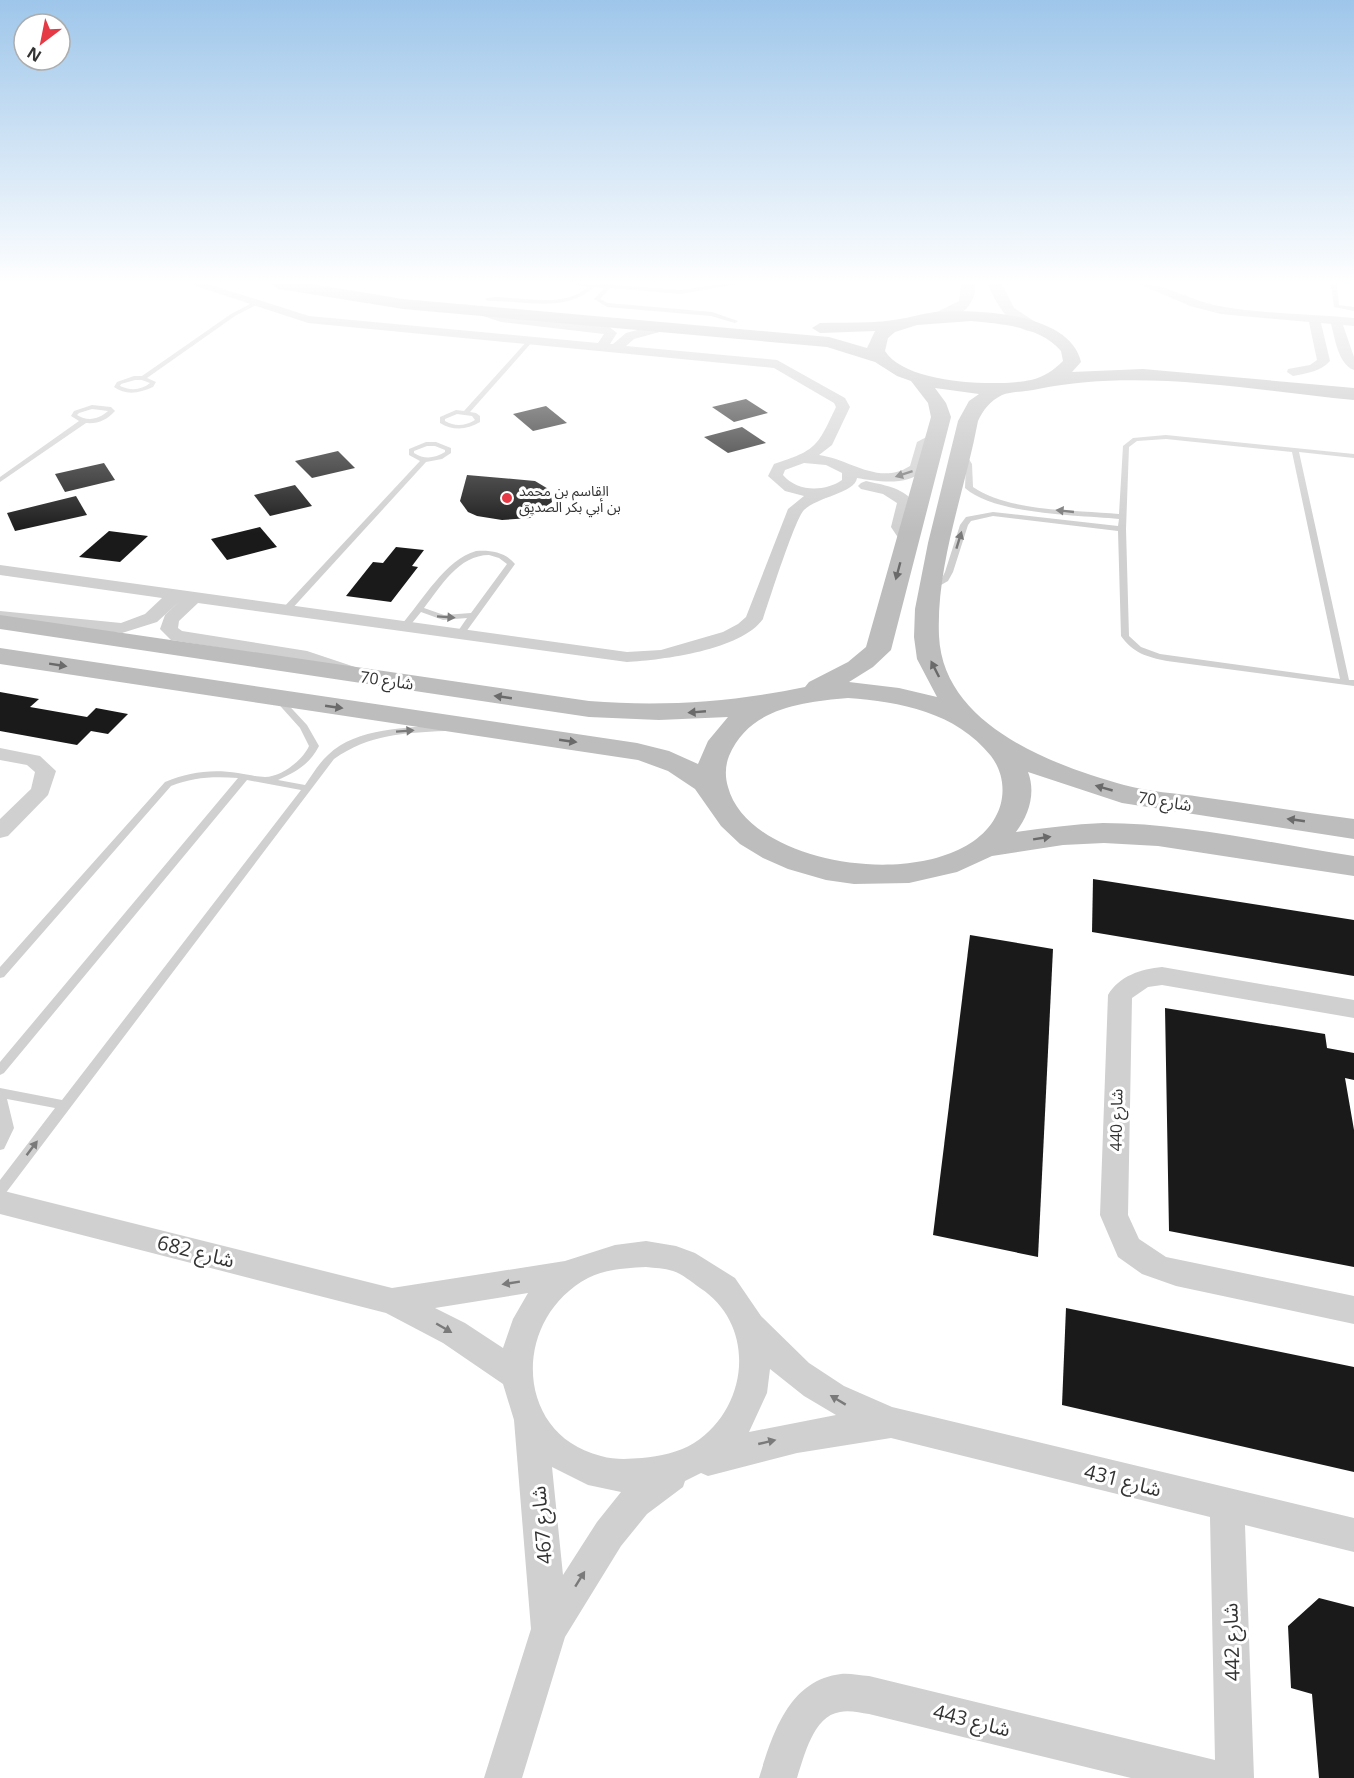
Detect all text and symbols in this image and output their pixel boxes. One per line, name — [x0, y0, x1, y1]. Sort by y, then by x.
north arrow — [12, 12, 72, 72]
text: N — [23, 42, 45, 67]
one-way arrow — [895, 469, 913, 479]
place label: القاسم بن محمد بن أبي بكر الصديق — [519, 481, 621, 518]
marker: القاسم بن محمد بن أبي بكر الصديق — [500, 491, 514, 505]
one-way arrow — [1055, 506, 1074, 516]
one-way arrow — [955, 531, 964, 549]
one-way arrow — [893, 562, 903, 580]
one-way arrow — [437, 613, 456, 622]
one-way arrow — [930, 660, 939, 677]
one-way arrow — [48, 661, 67, 670]
street label: شارع 70 — [359, 665, 415, 697]
one-way arrow — [493, 692, 512, 701]
one-way arrow — [324, 702, 343, 711]
one-way arrow — [687, 708, 706, 717]
one-way arrow — [396, 726, 415, 736]
one-way arrow — [559, 737, 578, 746]
one-way arrow — [1095, 783, 1113, 792]
street label: شارع 70 — [1136, 786, 1193, 818]
one-way arrow — [1286, 816, 1305, 825]
one-way arrow — [1033, 834, 1052, 843]
street label: شارع 440 — [1104, 1088, 1130, 1152]
one-way arrow — [26, 1140, 38, 1156]
street label: شارع 682 — [154, 1228, 237, 1276]
one-way arrow — [502, 1279, 521, 1288]
one-way arrow — [436, 1323, 453, 1333]
one-way arrow — [830, 1395, 846, 1406]
one-way arrow — [758, 1437, 777, 1446]
street label: شارع 431 — [1081, 1457, 1164, 1505]
street label: شارع 467 — [524, 1485, 560, 1565]
one-way arrow — [575, 1571, 586, 1587]
street label: شارع 442 — [1216, 1602, 1248, 1682]
street label: شارع 443 — [930, 1697, 1013, 1745]

